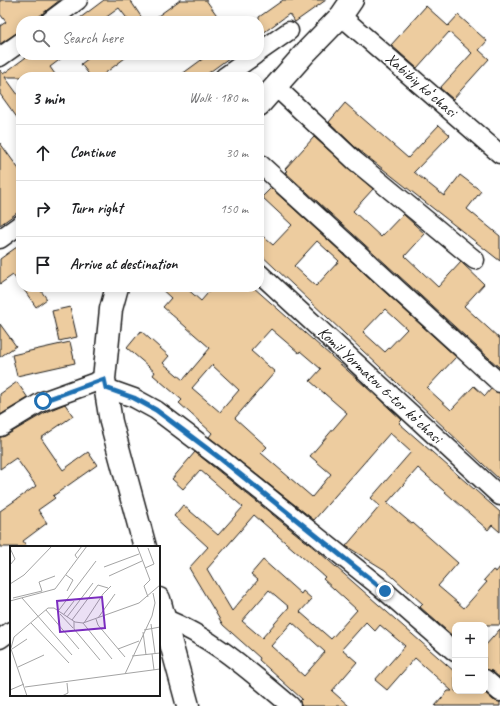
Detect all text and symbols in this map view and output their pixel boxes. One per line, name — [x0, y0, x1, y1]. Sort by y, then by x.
search box — [16, 16, 264, 60]
icon: search — [30, 27, 52, 49]
text: Search here — [62, 29, 123, 48]
street label: Xabibiy koʻchasi — [381, 49, 462, 123]
text: 3 min — [32, 88, 65, 109]
text: Walk · 180 m — [189, 90, 248, 106]
icon: ahead — [32, 142, 54, 164]
text: Continue — [70, 143, 115, 162]
text: 30 m — [226, 145, 248, 161]
icon: right — [32, 198, 54, 220]
text: Turn right — [70, 199, 123, 218]
text: 150 m — [220, 201, 248, 217]
icon: arrive — [32, 254, 54, 276]
text: Arrive at destination — [70, 255, 177, 274]
street label: Komil Yormatov 6-tor koʻchasi — [314, 322, 448, 449]
route start — [34, 392, 52, 410]
inset map — [10, 546, 160, 696]
route end — [376, 582, 394, 600]
map controls — [452, 622, 488, 694]
button: + — [452, 622, 488, 658]
button: − — [452, 658, 488, 694]

